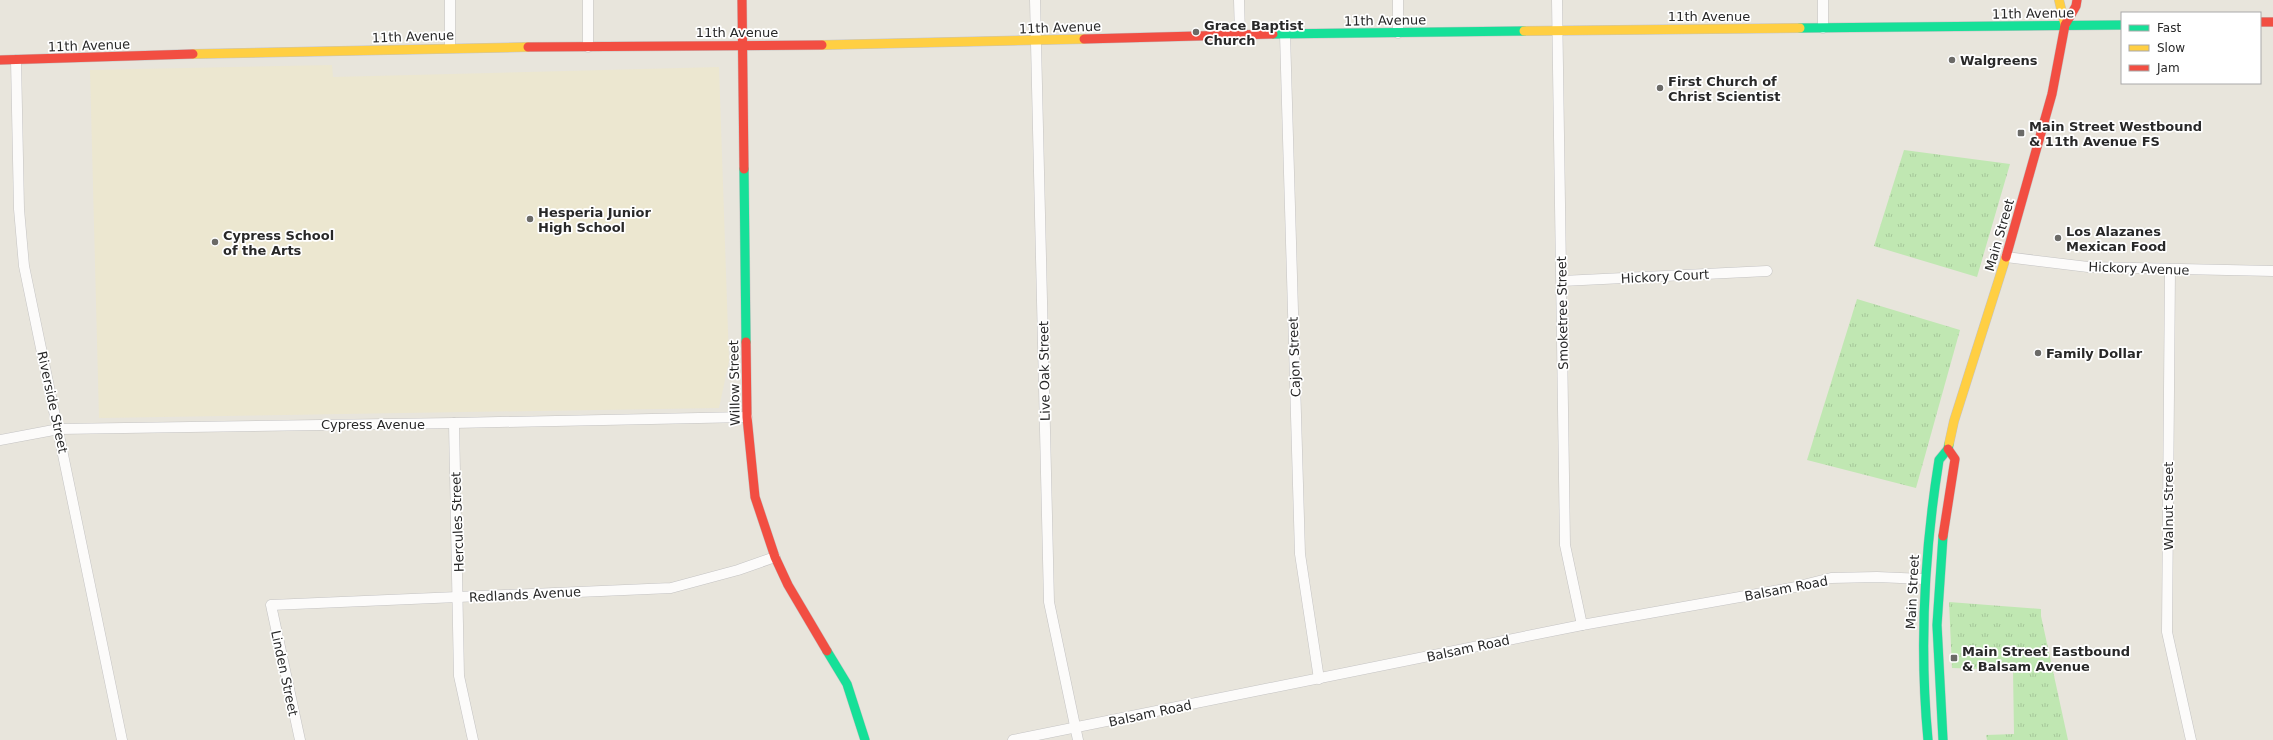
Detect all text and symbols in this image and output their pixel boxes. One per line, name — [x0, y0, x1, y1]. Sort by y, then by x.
street label: 11th Avenue — [1992, 5, 2074, 22]
street label: 11th Avenue — [1668, 9, 1750, 24]
street label: 11th Avenue — [1344, 12, 1426, 29]
legend — [2121, 12, 2261, 84]
place label: Grace Baptist Church — [1204, 18, 1304, 48]
street label: 11th Avenue — [1019, 19, 1101, 36]
text: Fast — [2157, 21, 2181, 35]
street label: 11th Avenue — [696, 25, 778, 40]
marker: Grace Baptist Church — [1191, 27, 1201, 37]
street label: 11th Avenue — [372, 28, 454, 45]
street label: 11th Avenue — [48, 37, 130, 54]
text: Slow — [2157, 41, 2185, 55]
place label: Walgreens — [1960, 53, 2038, 68]
marker: Walgreens — [1947, 55, 1957, 65]
text: Jam — [2156, 61, 2180, 75]
place label: First Church of Christ Scientist — [1668, 74, 1780, 104]
marker: First Church of Christ Scientist — [1655, 83, 1665, 93]
place label: Main Street Westbound & 11th Avenue FS — [2029, 119, 2202, 149]
marker: Main Street Westbound & 11th Avenue FS — [2016, 128, 2026, 138]
street label: Main Street — [1982, 197, 2017, 273]
place label: Hesperia Junior High School — [538, 205, 651, 235]
marker: Hesperia Junior High School — [525, 214, 535, 224]
place label: Los Alazanes Mexican Food — [2066, 224, 2166, 254]
place label: Cypress School of the Arts — [223, 228, 334, 258]
marker: Los Alazanes Mexican Food — [2053, 233, 2063, 243]
marker: Cypress School of the Arts — [210, 237, 220, 247]
street label: Smoketree Street — [1554, 256, 1571, 370]
street label: Hickory Avenue — [2088, 259, 2190, 278]
street label: Hickory Court — [1620, 267, 1710, 286]
street label: Cajon Street — [1286, 317, 1303, 397]
street label: Live Oak Street — [1036, 321, 1053, 421]
street label: Willow Street — [726, 340, 743, 426]
place label: Family Dollar — [2046, 346, 2143, 361]
marker: Family Dollar — [2033, 348, 2043, 358]
street label: Riverside Street — [34, 350, 71, 455]
street label: Cypress Avenue — [321, 417, 425, 432]
street label: Walnut Street — [2161, 462, 2176, 550]
street label: Hercules Street — [448, 472, 467, 572]
street label: Main Street — [1903, 554, 1922, 630]
street label: Balsam Road — [1743, 573, 1829, 604]
street label: Redlands Avenue — [469, 584, 581, 605]
street label: Linden Street — [268, 629, 301, 717]
street label: Balsam Road — [1425, 632, 1511, 665]
place label: Main Street Eastbound & Balsam Avenue — [1962, 644, 2130, 674]
marker: Main Street Eastbound & Balsam Avenue — [1949, 653, 1959, 663]
street label: Balsam Road — [1107, 697, 1193, 730]

